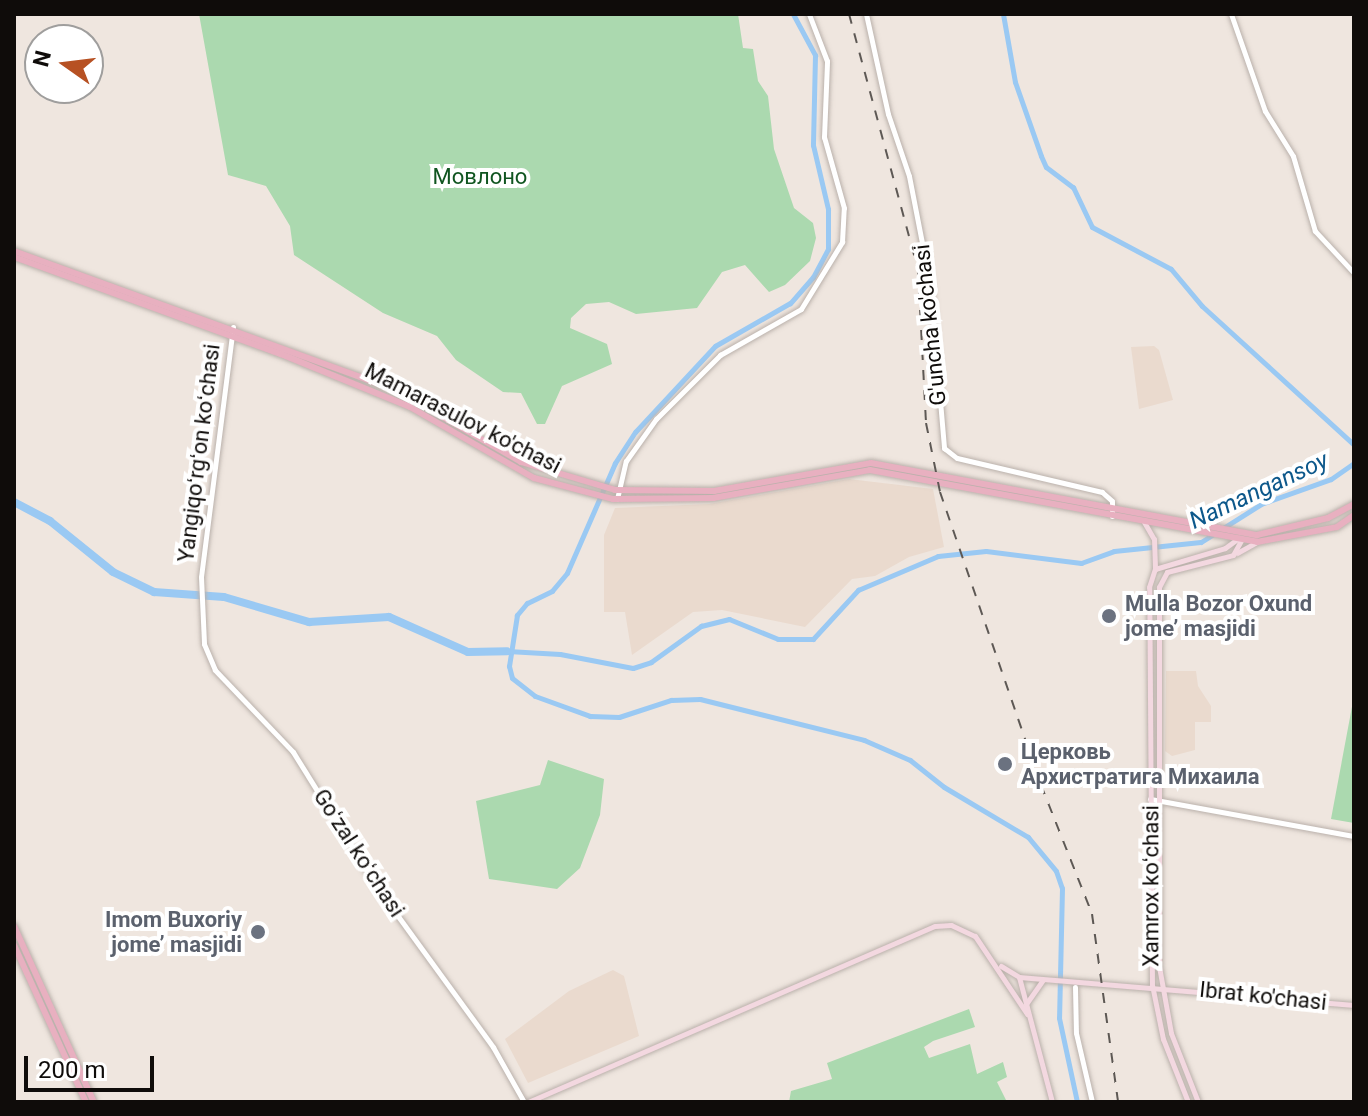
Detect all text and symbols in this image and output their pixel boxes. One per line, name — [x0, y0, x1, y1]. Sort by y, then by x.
north arrow — [24, 24, 104, 104]
text: N — [28, 48, 56, 69]
park label: Мовлоно — [433, 164, 527, 190]
street label: G'uncha ko'chasi — [908, 243, 952, 407]
street label: Yangiqoʻrgʻon koʻchasi — [173, 342, 225, 564]
street label: Mamarasulov ko'chasi — [361, 357, 565, 479]
water label: Namangansoy — [1185, 446, 1333, 536]
place label: Mulla Bozor Oxund jome’ masjidi — [1125, 590, 1312, 642]
marker: Mulla Bozor Oxund jome’ masjidi — [1100, 607, 1118, 625]
place label: Церковь Архистратига Михаила — [1021, 738, 1260, 790]
marker: Церковь Архистратига Михаила — [996, 755, 1014, 773]
street label: Goʻzal koʻchasi — [308, 784, 410, 922]
street label: Xamrox koʻchasi — [1138, 805, 1164, 967]
place label: Imom Buxoriy jome’ masjidi — [105, 906, 242, 958]
marker: Imom Buxoriy jome’ masjidi — [249, 923, 267, 941]
street label: Ibrat ko'chasi — [1198, 976, 1328, 1016]
scale bar — [28, 1040, 158, 1090]
text: 200 m — [38, 1056, 105, 1084]

